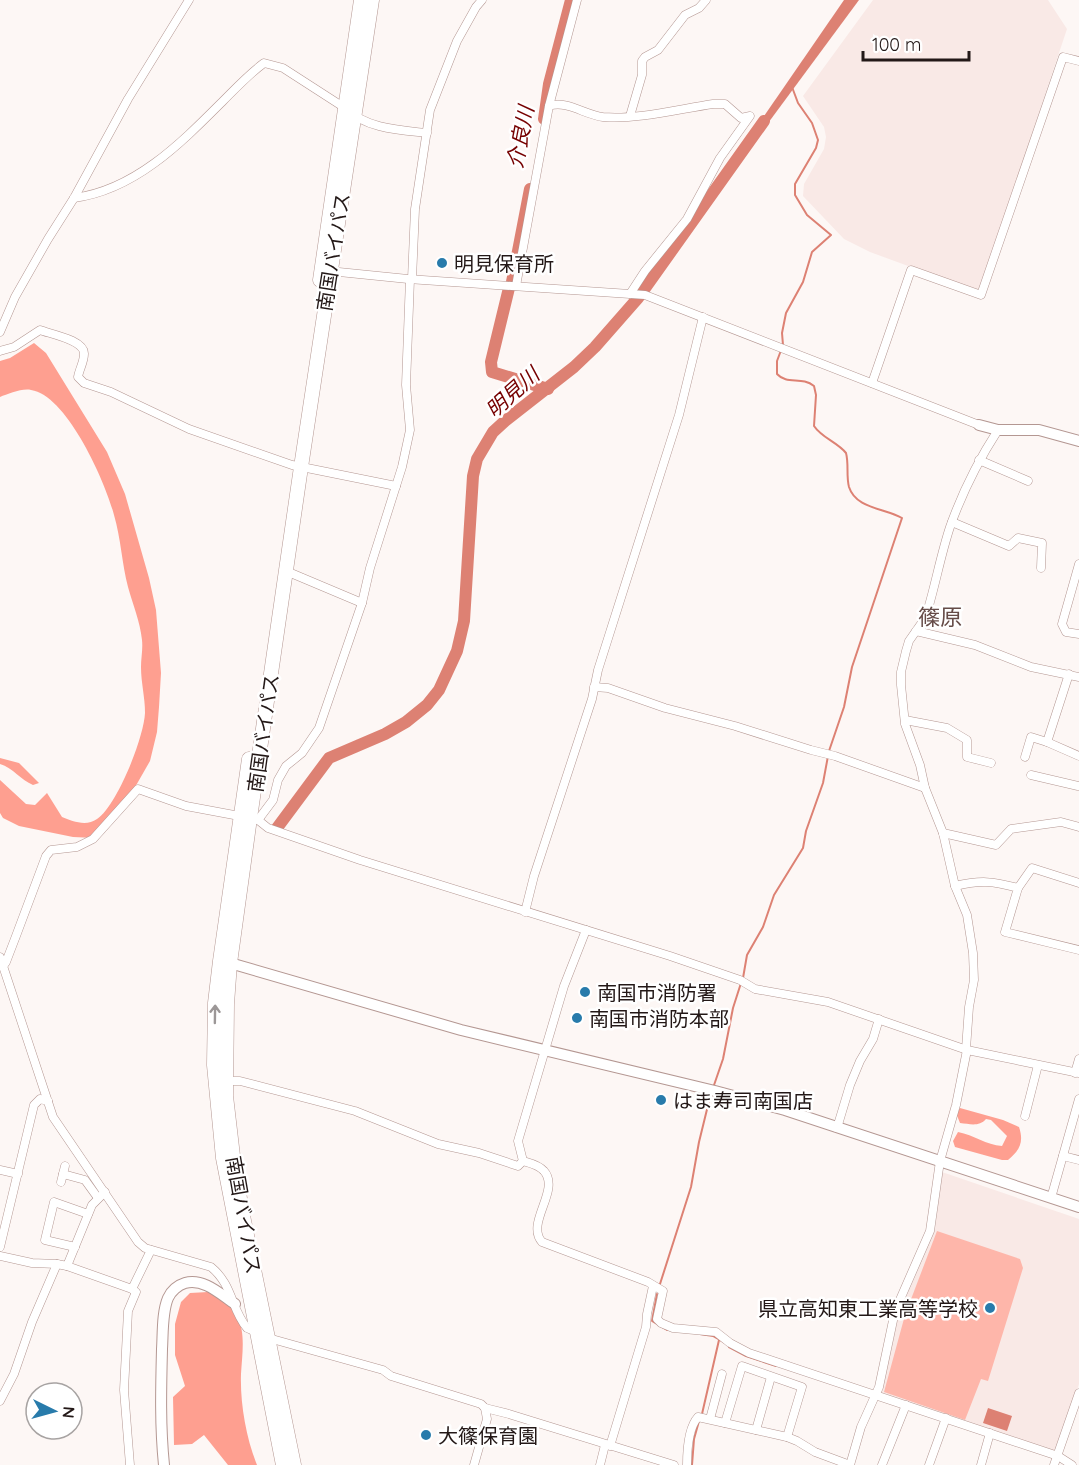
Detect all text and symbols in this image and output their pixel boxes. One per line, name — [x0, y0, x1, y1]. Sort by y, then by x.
scale bar — [863, 24, 970, 62]
text: 100 m — [872, 33, 921, 56]
water label: 介良川 — [501, 102, 539, 170]
street label: 南国バイパス — [311, 191, 355, 313]
place label: 明見保育所 — [454, 251, 554, 276]
marker: 明見保育所 — [435, 256, 449, 270]
water label: 明見川 — [480, 360, 546, 423]
district label: 篠原 — [918, 603, 962, 631]
street label: 南国バイパス — [242, 672, 284, 794]
place label: 南国市消防署 — [597, 980, 717, 1005]
marker: 南国市消防署 — [578, 985, 592, 999]
one-way arrow — [209, 1004, 221, 1024]
place label: 南国市消防本部 — [589, 1006, 729, 1031]
marker: 南国市消防本部 — [570, 1011, 584, 1025]
place label: はま寿司南国店 — [673, 1088, 813, 1113]
marker: はま寿司南国店 — [654, 1093, 668, 1107]
street label: 南国バイパス — [221, 1154, 267, 1276]
place label: 県立高知東工業高等学校 — [758, 1296, 978, 1321]
marker: 県立高知東工業高等学校 — [983, 1301, 997, 1315]
north arrow — [24, 1381, 84, 1441]
text: N — [58, 1406, 79, 1419]
place label: 大篠保育園 — [438, 1423, 538, 1448]
marker: 大篠保育園 — [419, 1428, 433, 1442]

